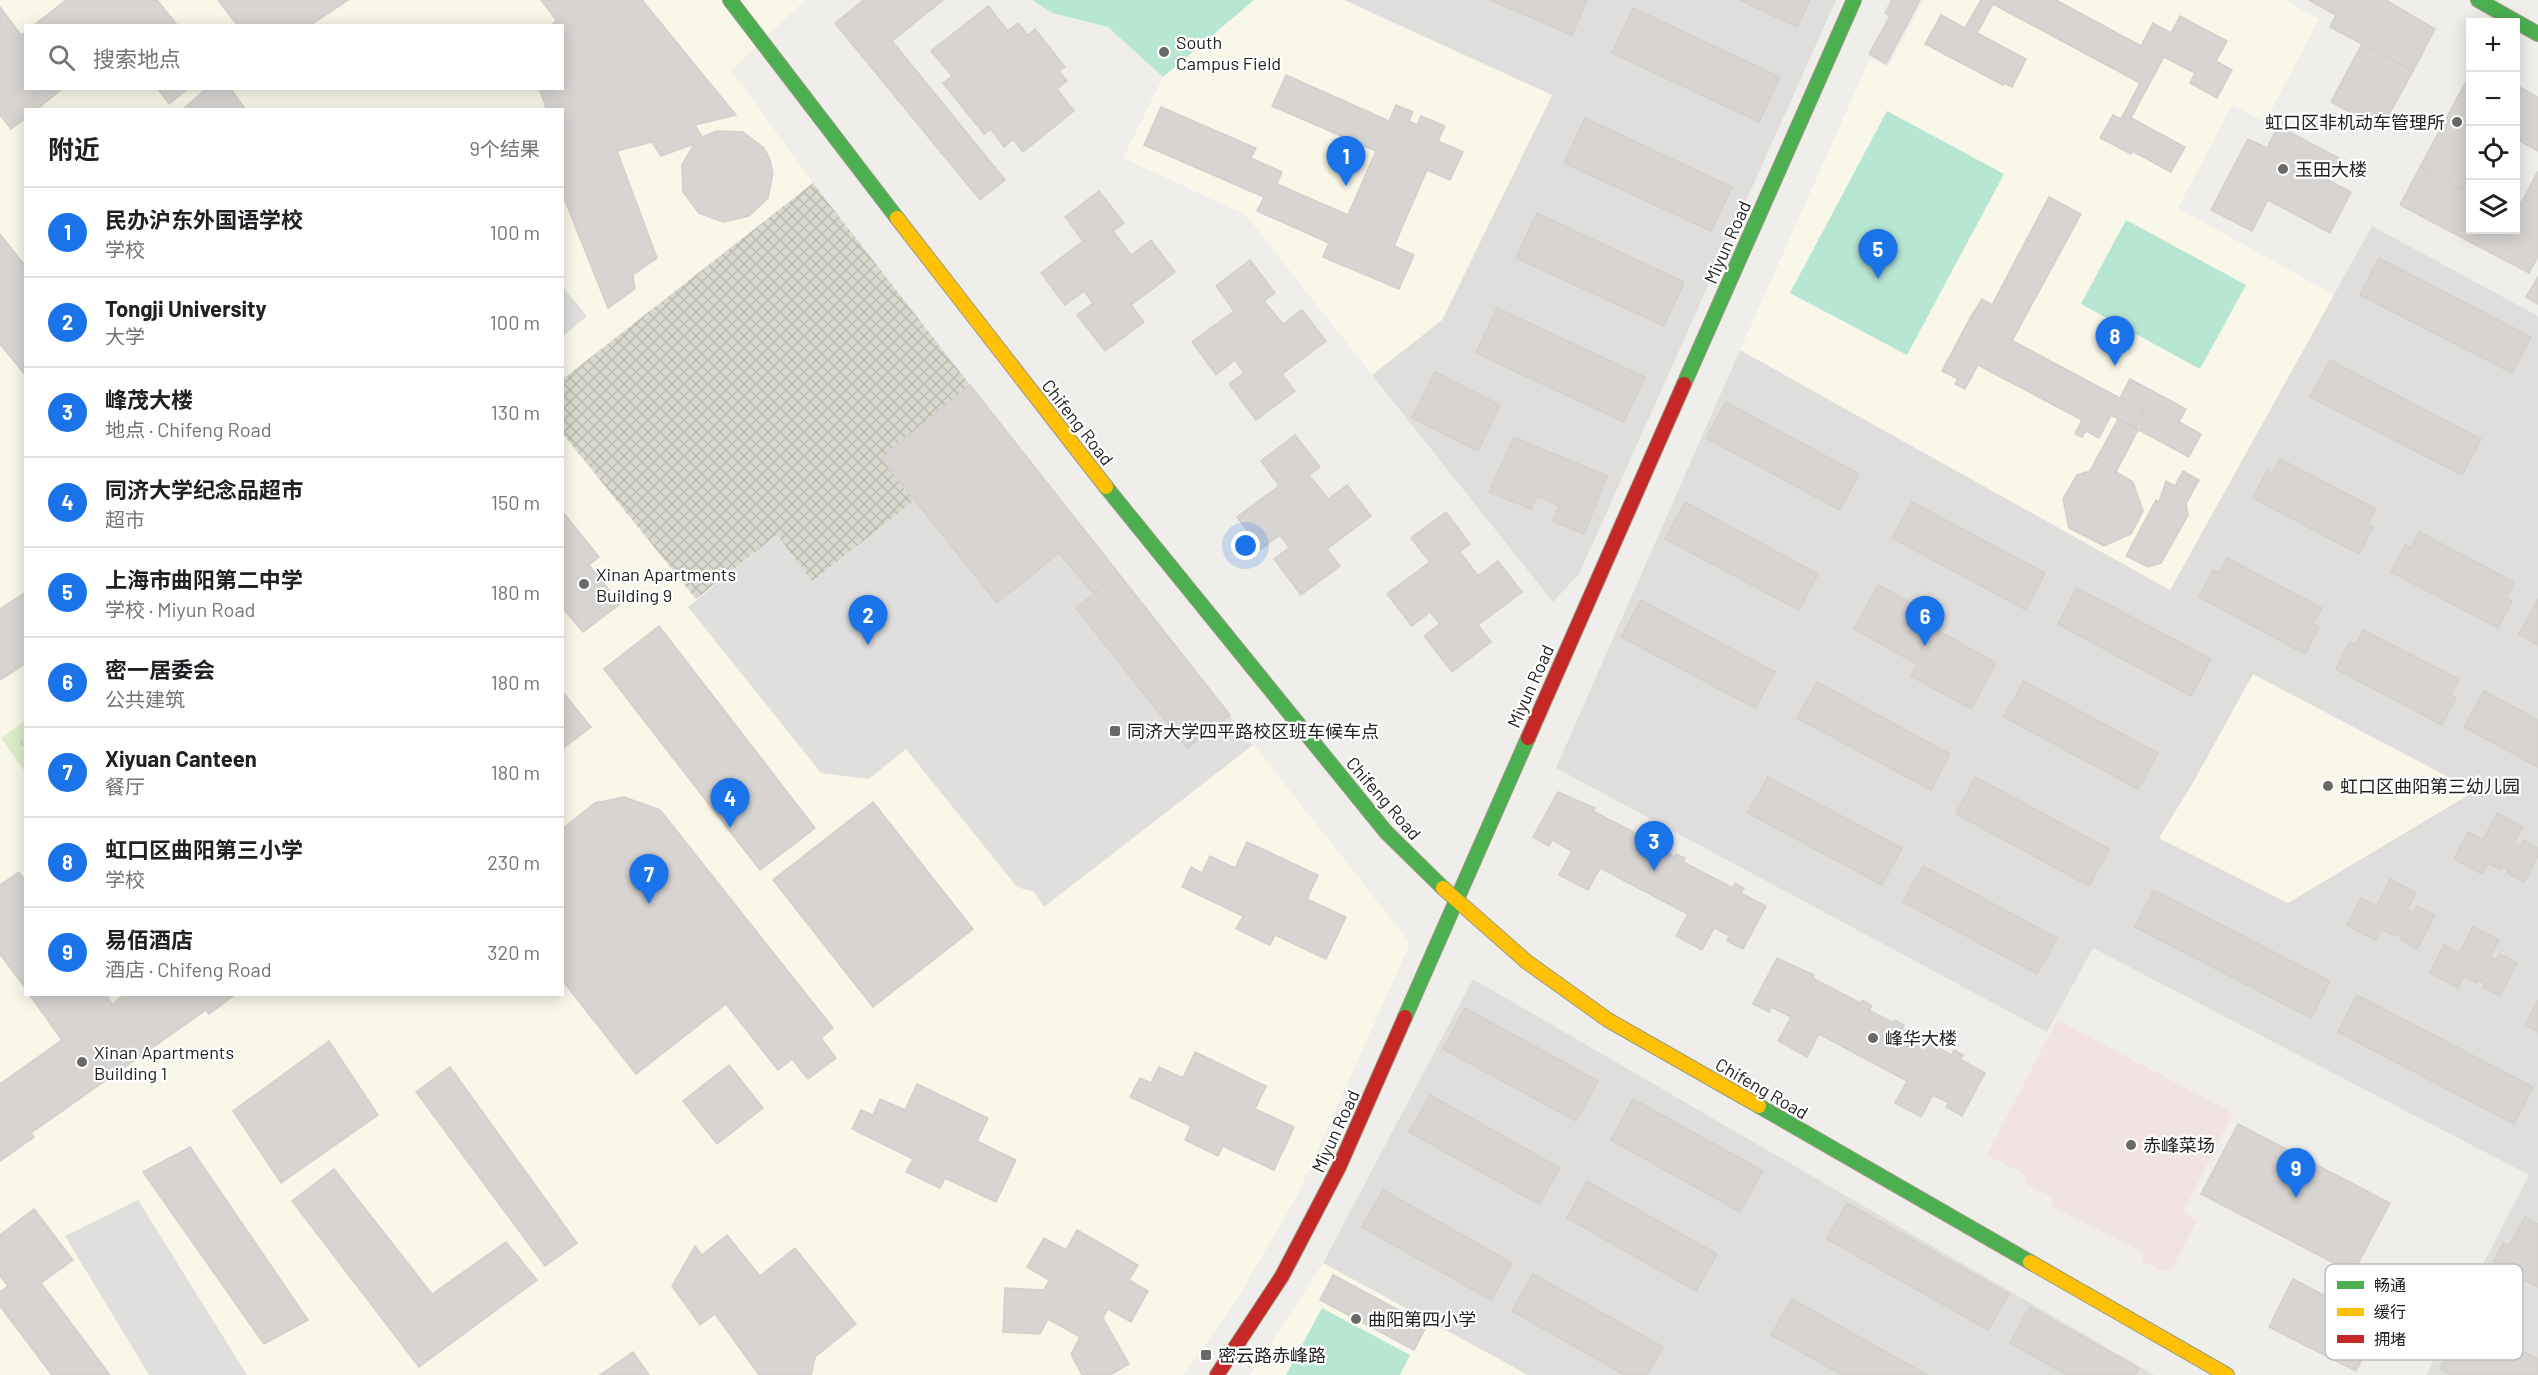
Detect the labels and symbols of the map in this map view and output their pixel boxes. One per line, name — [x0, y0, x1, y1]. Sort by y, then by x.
place label: South Campus Field — [1176, 31, 1281, 74]
marker: South Campus Field — [1157, 45, 1171, 59]
place label: 虹口区非机动车管理所 — [2265, 111, 2445, 133]
marker: 虹口区非机动车管理所 — [2450, 115, 2464, 129]
pin: 1 — [1326, 136, 1366, 186]
place label: 玉田大楼 — [2295, 158, 2367, 180]
marker: 玉田大楼 — [2276, 162, 2290, 176]
street label: Miyun Road — [1699, 197, 1755, 287]
pin: 5 — [1858, 230, 1898, 279]
pin: 8 — [2096, 316, 2134, 366]
street label: Chifeng Road — [1038, 375, 1118, 469]
your location — [1231, 531, 1260, 560]
place label: Xinan Apartments Building 9 — [596, 563, 736, 606]
marker: Xinan Apartments Building 9 — [577, 577, 591, 591]
pin: 2 — [848, 596, 888, 645]
pin: 6 — [1906, 596, 1944, 646]
street label: Miyun Road — [1502, 641, 1558, 731]
place label: 同济大学四平路校区班车候车点 — [1127, 720, 1379, 742]
marker: 同济大学四平路校区班车候车点 — [1108, 724, 1122, 738]
street label: Chifeng Road — [1342, 752, 1426, 844]
place label: 虹口区曲阳第三幼儿园 — [2340, 775, 2520, 797]
pin: 4 — [710, 778, 750, 828]
marker: 虹口区曲阳第三幼儿园 — [2321, 779, 2335, 793]
pin: 3 — [1634, 822, 1674, 871]
pin: 7 — [630, 854, 668, 904]
place label: 峰华大楼 — [1885, 1027, 1957, 1049]
marker: 峰华大楼 — [1866, 1031, 1880, 1045]
place label: Xinan Apartments Building 1 — [94, 1041, 234, 1084]
street label: Chifeng Road — [1712, 1053, 1812, 1123]
marker: Xinan Apartments Building 1 — [75, 1055, 89, 1069]
street label: Miyun Road — [1306, 1086, 1364, 1176]
place label: 赤峰菜场 — [2143, 1134, 2215, 1156]
marker: 赤峰菜场 — [2124, 1138, 2138, 1152]
pin: 9 — [2276, 1148, 2316, 1198]
legend — [2325, 1264, 2523, 1360]
text: 畅通 — [2374, 1275, 2406, 1294]
text: 缓行 — [2374, 1302, 2406, 1321]
place label: 曲阳第四小学 — [1368, 1308, 1476, 1330]
marker: 曲阳第四小学 — [1349, 1312, 1363, 1326]
text: 拥堵 — [2374, 1329, 2406, 1348]
place label: 密云路赤峰路 — [1218, 1344, 1326, 1366]
marker: 密云路赤峰路 — [1199, 1348, 1213, 1362]

